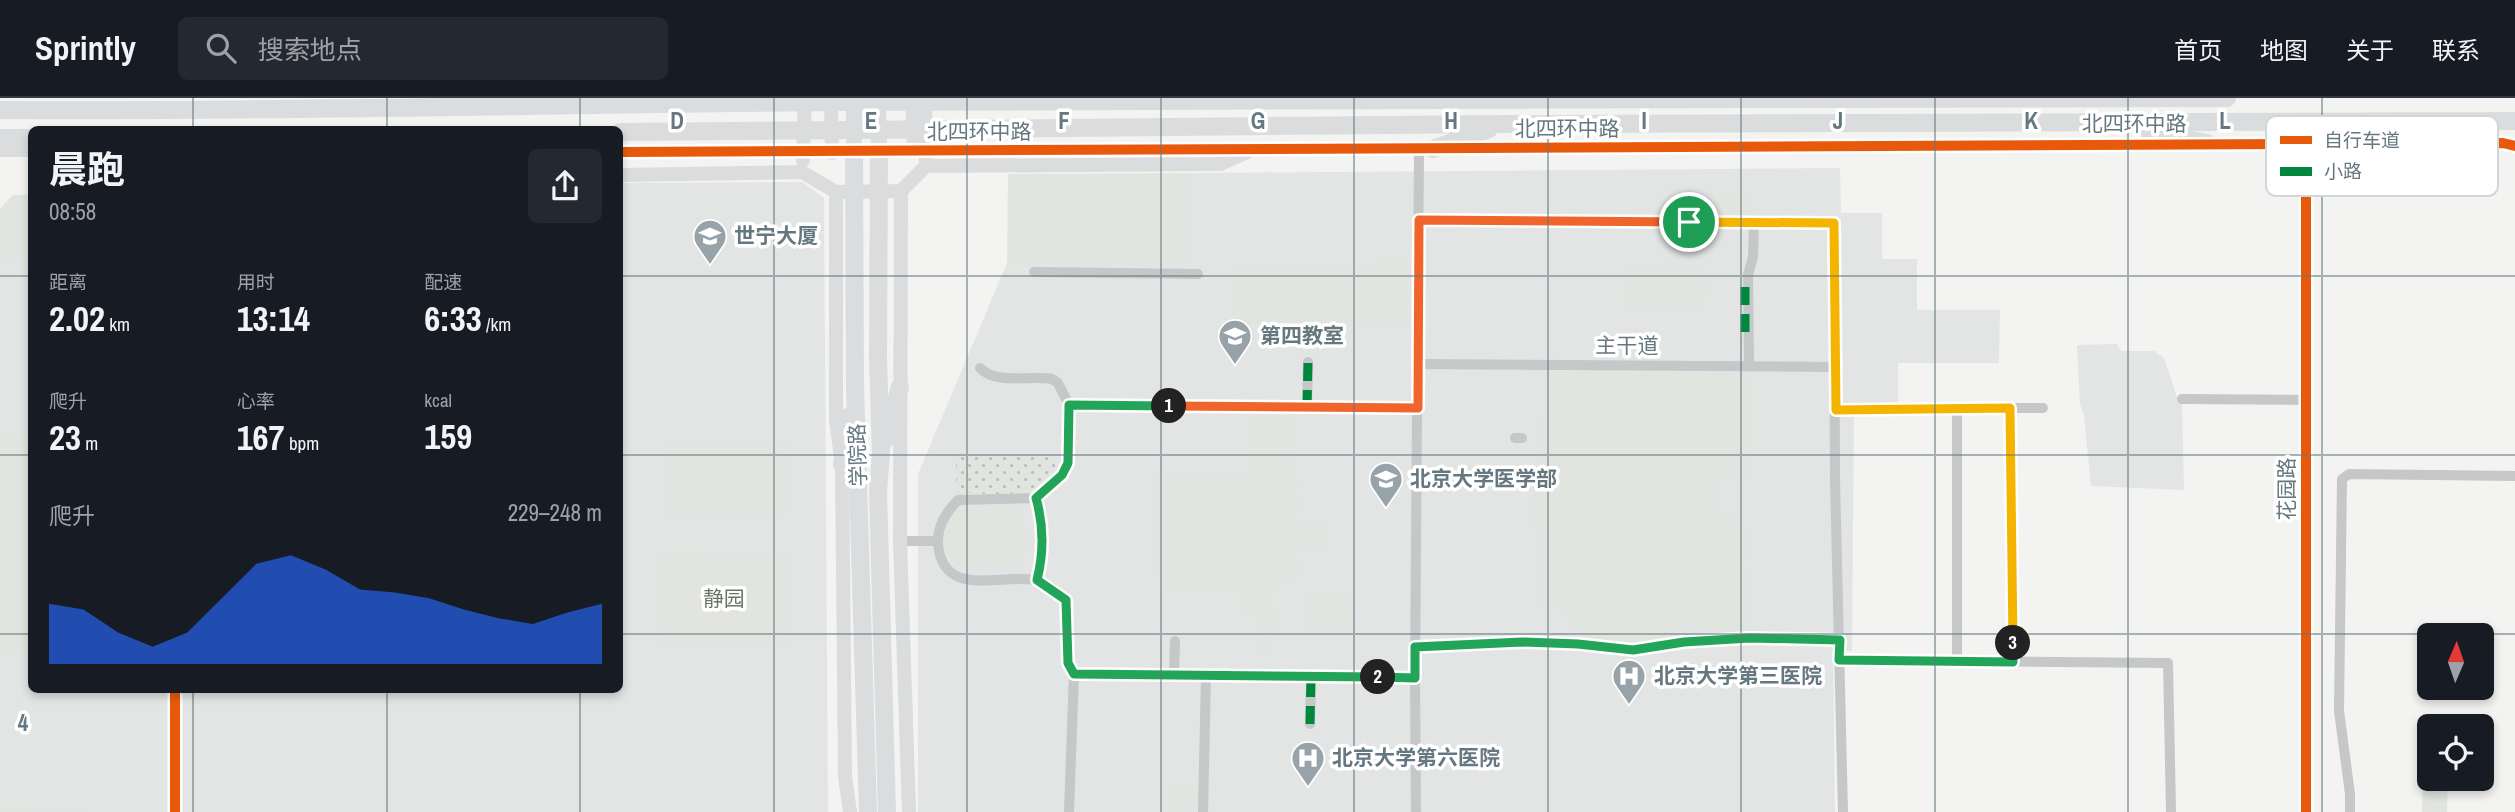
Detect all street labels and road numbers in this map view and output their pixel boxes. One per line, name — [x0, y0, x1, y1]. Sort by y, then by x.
street label: 北四环中路 — [2082, 109, 2187, 138]
street label: 北四环中路 — [1515, 114, 1620, 143]
street label: 北四环中路 — [927, 117, 1032, 146]
street label: 主干道 — [1596, 331, 1659, 360]
street label: 学院路 — [842, 423, 873, 487]
street label: 花园路 — [2272, 458, 2301, 521]

